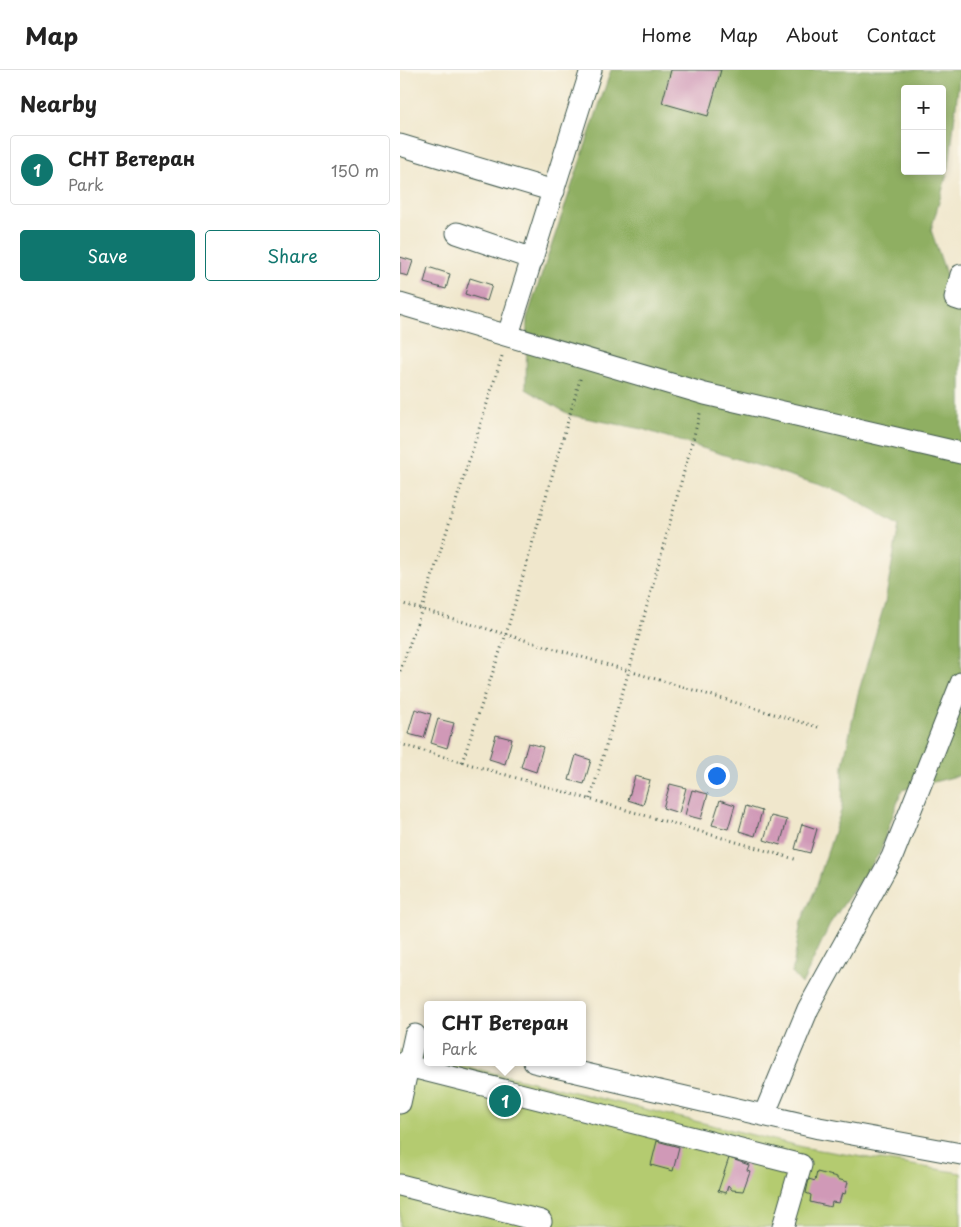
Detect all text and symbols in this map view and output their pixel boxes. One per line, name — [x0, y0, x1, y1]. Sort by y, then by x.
text: Map — [25, 17, 78, 53]
text: Home — [641, 21, 691, 48]
text: Map — [719, 21, 758, 48]
text: About — [786, 21, 838, 48]
text: Contact — [866, 21, 936, 48]
map controls — [901, 85, 946, 175]
button: + — [901, 85, 946, 130]
text: Nearby — [20, 87, 97, 119]
button: − — [901, 130, 946, 175]
text: СНТ Ветеран — [68, 144, 195, 172]
text: 1 — [33, 158, 41, 182]
text: 150 m — [331, 158, 379, 182]
text: Park — [68, 172, 104, 196]
button: Save — [20, 230, 195, 281]
button: Share — [205, 230, 380, 281]
your location — [704, 763, 730, 789]
popup — [424, 1001, 586, 1066]
text: СНТ Ветеран — [441, 1008, 569, 1036]
text: Park — [441, 1036, 477, 1060]
pin: 1 — [489, 1082, 521, 1120]

